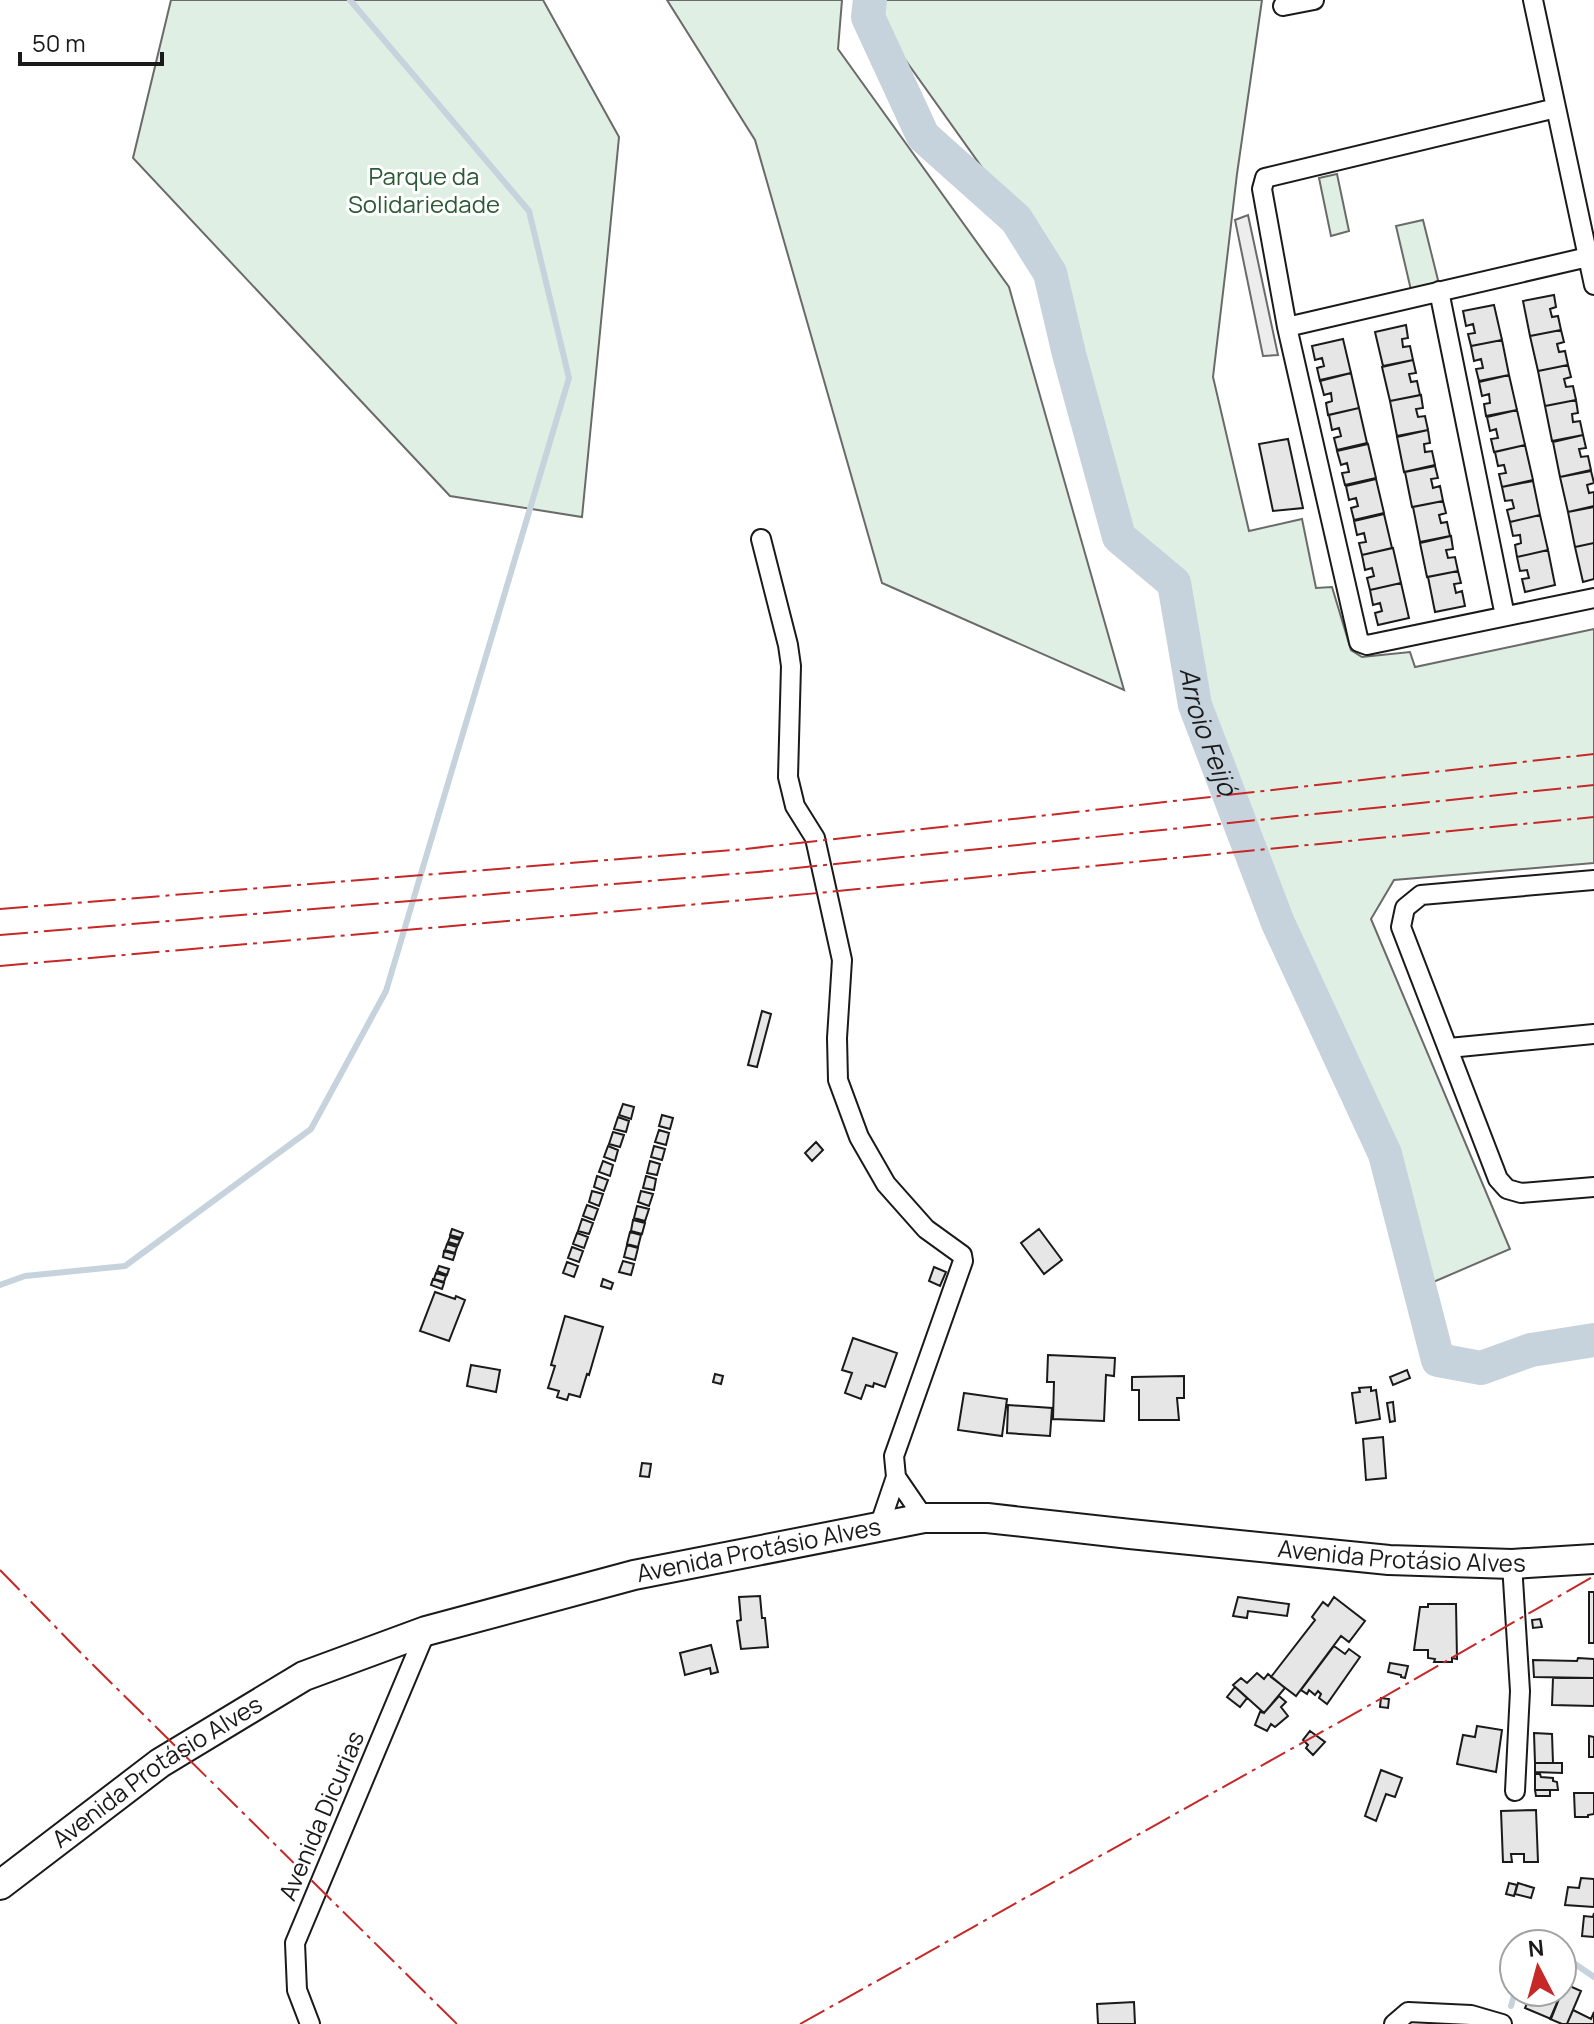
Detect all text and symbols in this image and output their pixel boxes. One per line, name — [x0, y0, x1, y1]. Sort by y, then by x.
scale bar — [20, 16, 162, 66]
text: 50 m — [32, 26, 86, 59]
park label: Parque da Solidariedade — [348, 159, 500, 220]
water label: Arroio Feijó — [1172, 665, 1247, 802]
street label: Avenida Protásio Alves — [633, 1509, 883, 1589]
street label: Avenida Protásio Alves — [1276, 1531, 1526, 1579]
street label: Avenida Protásio Alves — [45, 1687, 268, 1855]
street label: Avenida Dicurias — [270, 1726, 371, 1905]
north arrow — [1498, 1928, 1578, 2008]
text: N — [1526, 1932, 1545, 1964]

